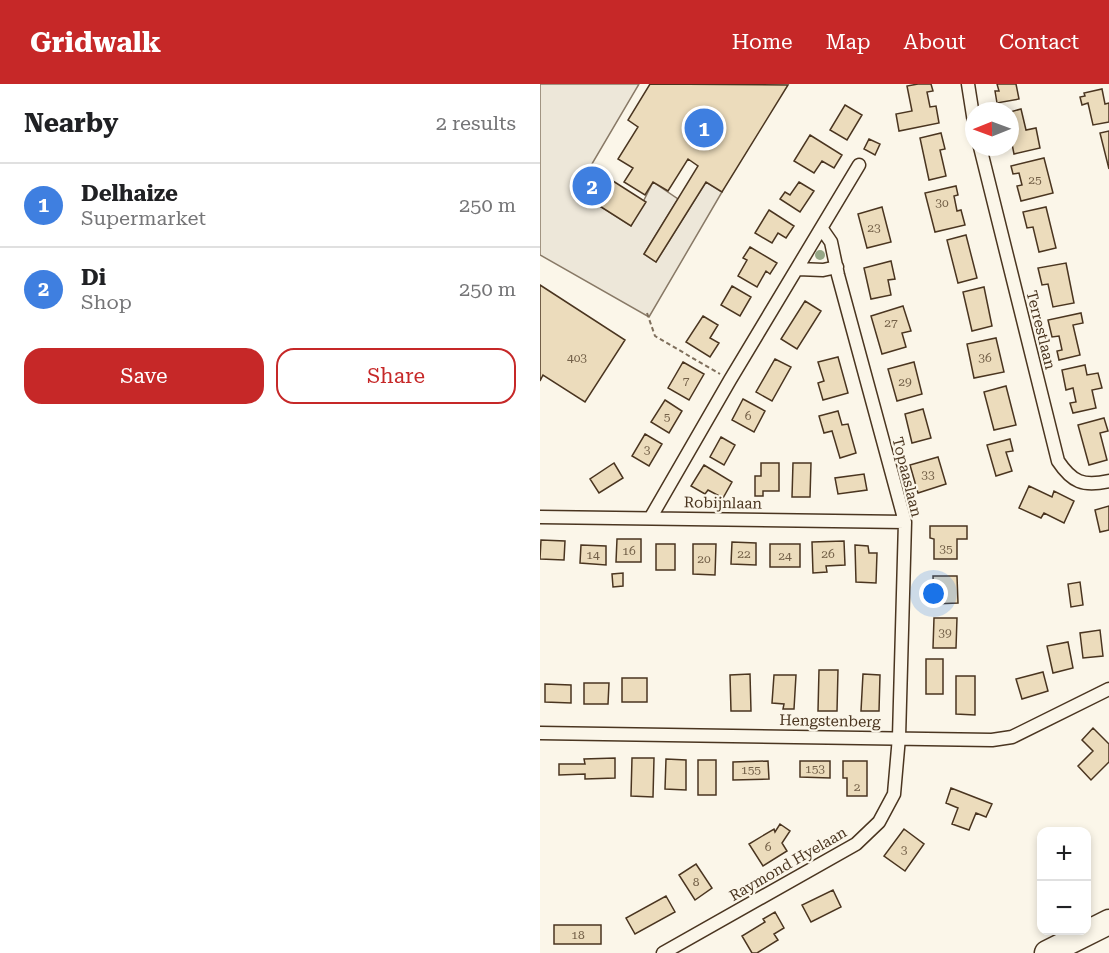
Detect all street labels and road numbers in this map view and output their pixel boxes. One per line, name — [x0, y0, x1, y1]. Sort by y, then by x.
street label: Terrestlaan — [1022, 289, 1060, 372]
street label: Topaaslaan — [888, 435, 926, 519]
street label: Robijnlaan — [684, 493, 763, 513]
street label: Hengstenberg — [779, 711, 881, 731]
street label: Raymond Hyelaan — [726, 823, 850, 905]

